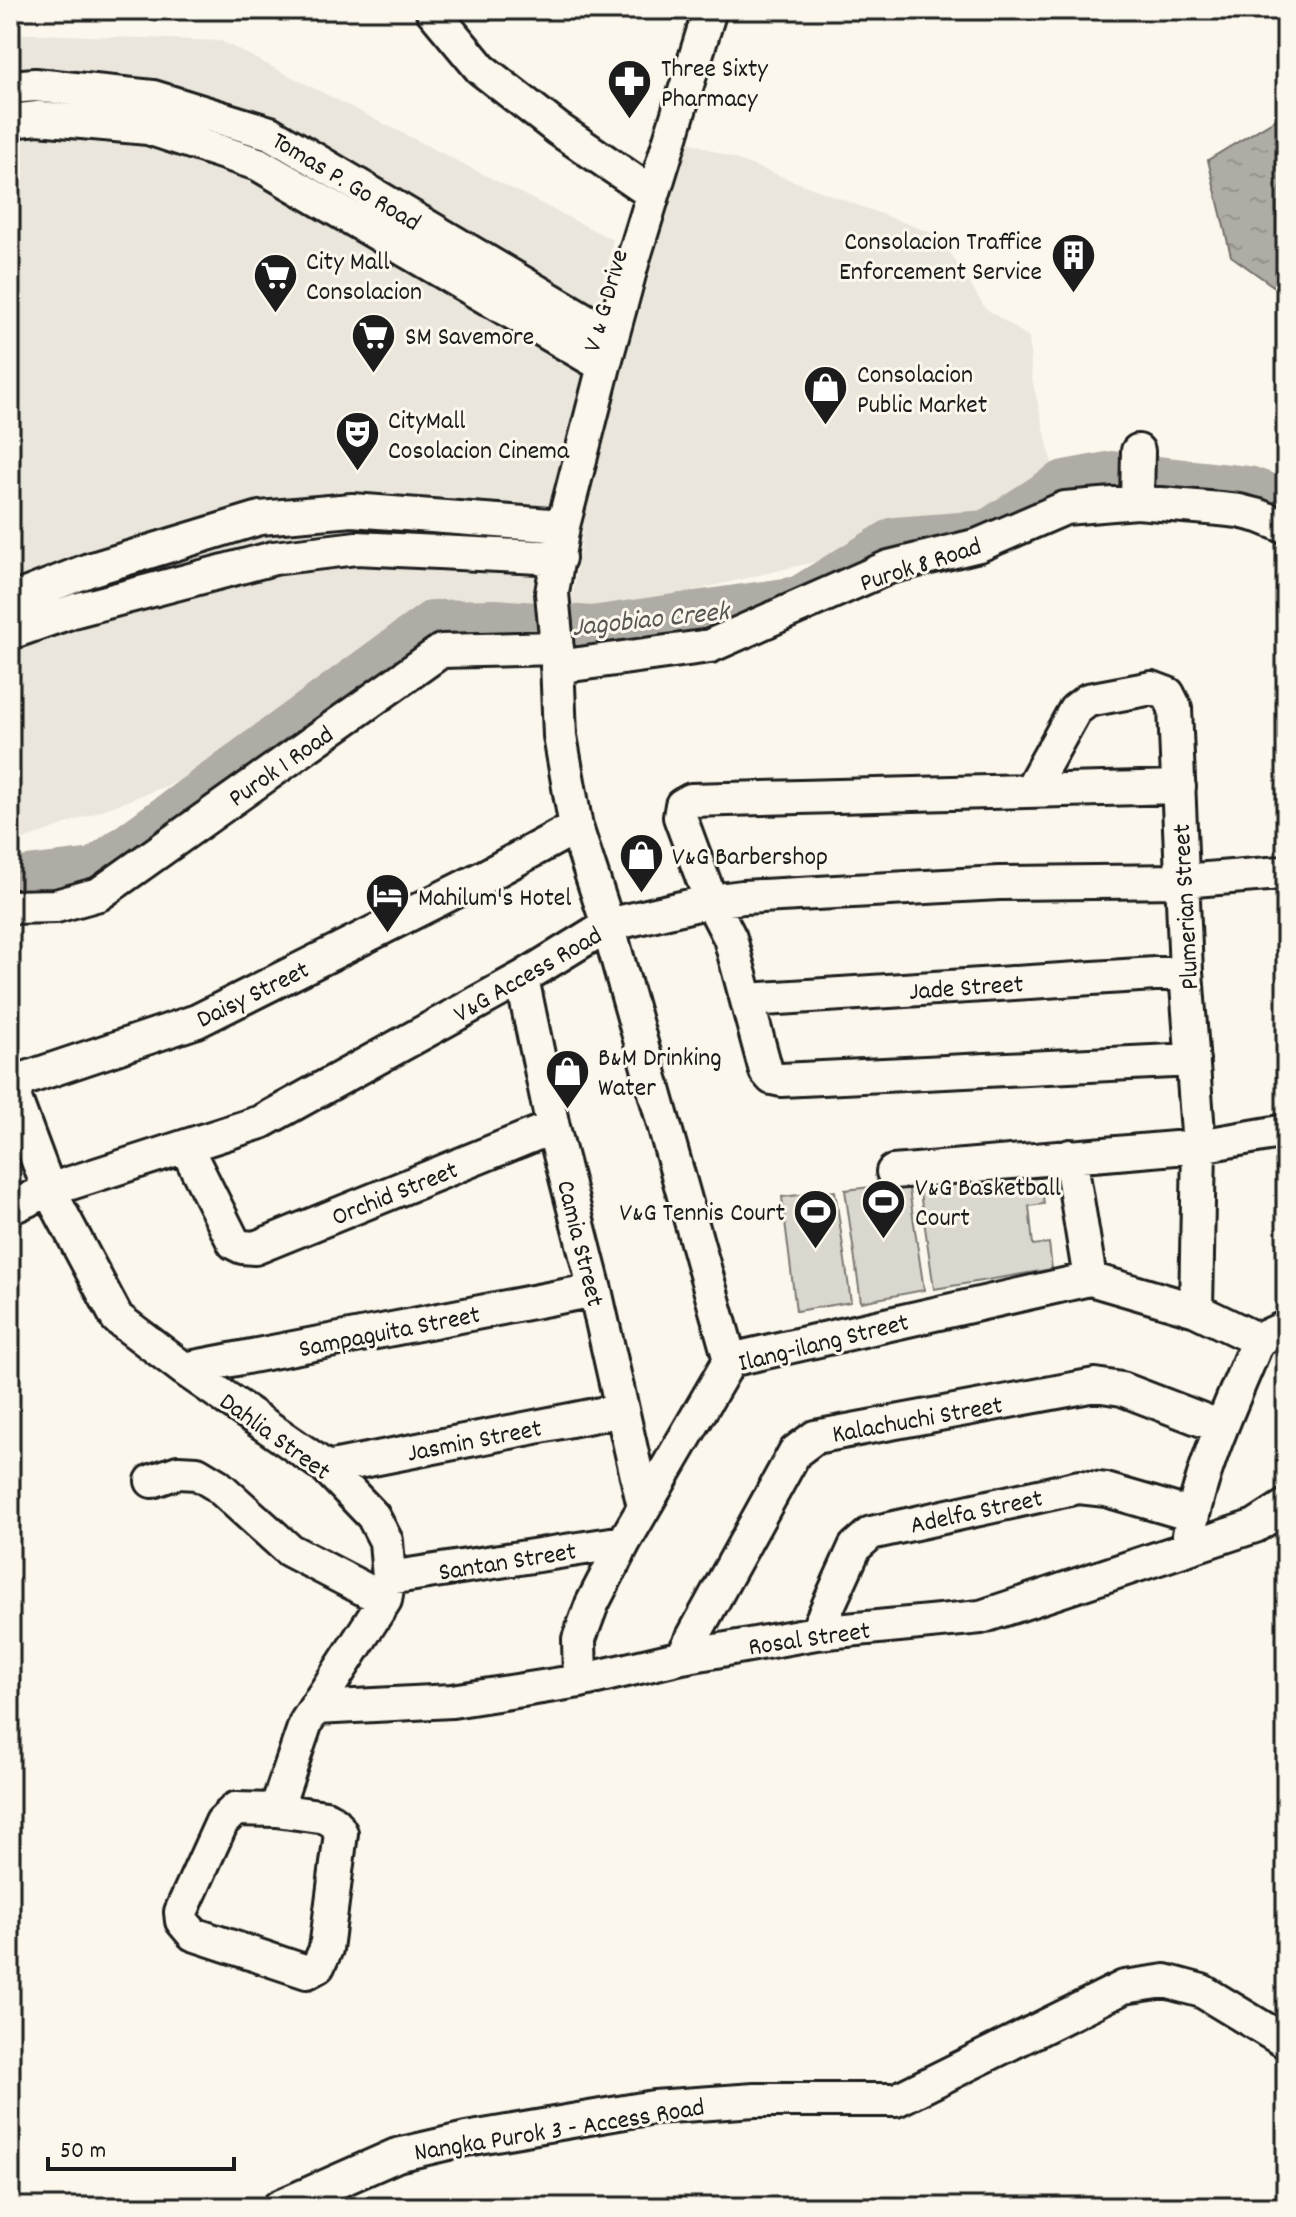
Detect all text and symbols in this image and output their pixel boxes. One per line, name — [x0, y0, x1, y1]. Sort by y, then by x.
place label: Three Sixty Pharmacy — [661, 52, 768, 119]
pharmacy icon: Three Sixty Pharmacy — [606, 58, 654, 121]
street label: Tomas P. Go Road — [264, 124, 427, 242]
place label: Consolacion Traffice Enforcement Service — [839, 225, 1042, 292]
building icon: Consolacion Traffice Enforcement Service — [1049, 231, 1097, 294]
place label: City Mall Consolacion — [306, 245, 422, 312]
street label: V & G Drive — [575, 245, 640, 357]
supermarket icon: City Mall Consolacion — [251, 251, 299, 314]
supermarket icon: SM Savemore — [350, 311, 398, 374]
place label: SM Savemore — [405, 320, 534, 357]
place label: Consolacion Public Market — [857, 358, 988, 425]
shop icon: Consolacion Public Market — [802, 364, 850, 427]
place label: CityMall Cosolacion Cinema — [388, 404, 570, 471]
theatre icon: CityMall Cosolacion Cinema — [333, 410, 381, 473]
street label: Purok 8 Road — [856, 529, 987, 603]
water label: Jagobiao Creek — [570, 594, 734, 650]
street label: Purok 1 Road — [222, 718, 342, 818]
street label: Plumerian Street — [1165, 822, 1210, 991]
shop icon: V&G Barbershop — [617, 831, 665, 894]
place label: V&G Barbershop — [672, 840, 828, 877]
hotel icon: Mahilum's Hotel — [363, 872, 411, 935]
place label: Mahilum's Hotel — [418, 881, 571, 918]
street label: V&G Access Road — [448, 918, 610, 1034]
street label: Daisy Street — [191, 953, 316, 1039]
street label: Jade Street — [908, 967, 1025, 1012]
place label: B&M Drinking Water — [598, 1041, 722, 1108]
shop icon: B&M Drinking Water — [543, 1047, 591, 1110]
street label: Orchid Street — [327, 1153, 464, 1237]
place label: V&G Basketball Court — [915, 1171, 1061, 1238]
street label: Camia Street — [545, 1177, 612, 1311]
sports icon: V&G Basketball Court — [860, 1177, 908, 1240]
sports icon: V&G Tennis Court — [792, 1187, 840, 1250]
place label: V&G Tennis Court — [620, 1196, 785, 1233]
street label: Sampaguita Street — [296, 1298, 484, 1369]
street label: Ilang-ilang Street — [735, 1305, 913, 1383]
street label: Dahlia Street — [211, 1385, 338, 1491]
street label: Kalachuchi Street — [830, 1388, 1006, 1455]
street label: Jasmin Street — [404, 1411, 546, 1474]
street label: Adelfa Street — [907, 1481, 1047, 1546]
street label: Santan Street — [436, 1534, 579, 1593]
street label: Rosal Street — [746, 1614, 873, 1667]
street label: Nangka Purok 3 - Access Road — [412, 2090, 707, 2173]
scale bar — [48, 2121, 234, 2171]
text: 50 m — [60, 2135, 106, 2169]

